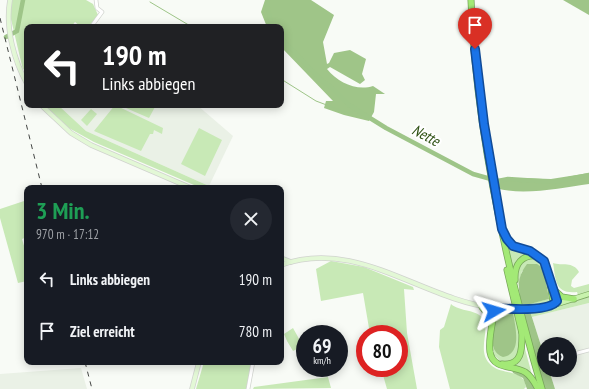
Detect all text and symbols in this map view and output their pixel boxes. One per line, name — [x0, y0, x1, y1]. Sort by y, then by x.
pin — [458, 8, 492, 49]
icon: arrive — [464, 14, 486, 36]
text: 190 m — [102, 36, 166, 73]
icon: left — [36, 40, 88, 92]
text: Links abbiegen — [102, 72, 195, 95]
water label: Nette — [409, 120, 444, 150]
text: 3 Min. — [36, 195, 90, 226]
button: close — [230, 198, 272, 240]
text: 970 m · 17:12 — [36, 226, 99, 243]
icon: left — [36, 268, 58, 290]
text: Links abbiegen — [70, 270, 150, 289]
text: 190 m — [239, 270, 272, 289]
position arrow — [473, 290, 515, 332]
icon: arrive — [36, 320, 58, 342]
text: Ziel erreicht — [70, 322, 135, 341]
text: 780 m — [239, 322, 272, 341]
speed limit sign: 80 — [356, 325, 408, 377]
text: 69 — [312, 333, 332, 359]
map controls — [537, 337, 577, 377]
button: sound — [537, 337, 577, 377]
text: km/h — [313, 354, 331, 367]

